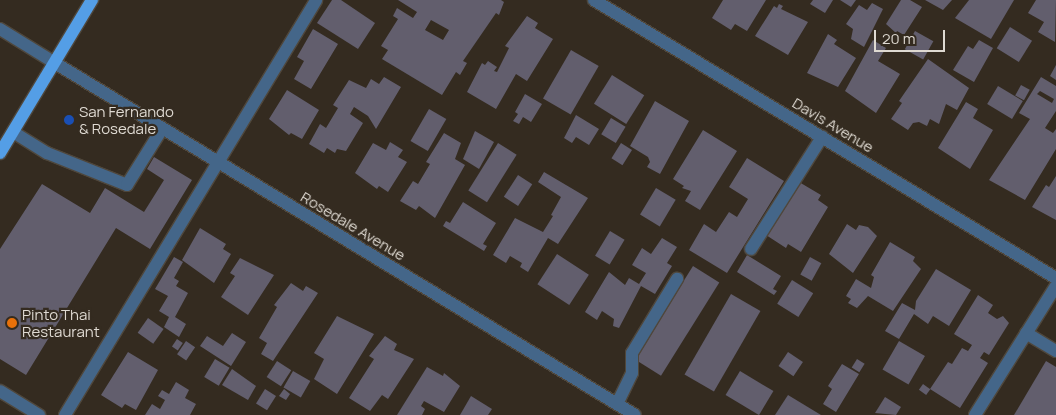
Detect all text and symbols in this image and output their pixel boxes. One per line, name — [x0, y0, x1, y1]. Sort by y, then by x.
scale bar — [876, 20, 947, 52]
text: 20 m — [882, 28, 915, 49]
street label: Davis Avenue — [789, 94, 877, 156]
place label: San Fernando & Rosedale — [79, 102, 174, 137]
marker: San Fernando & Rosedale — [63, 114, 75, 126]
street label: Rosedale Avenue — [297, 188, 409, 264]
place label: Pinto Thai Restaurant — [22, 305, 100, 340]
marker: Pinto Thai Restaurant — [6, 317, 18, 329]

